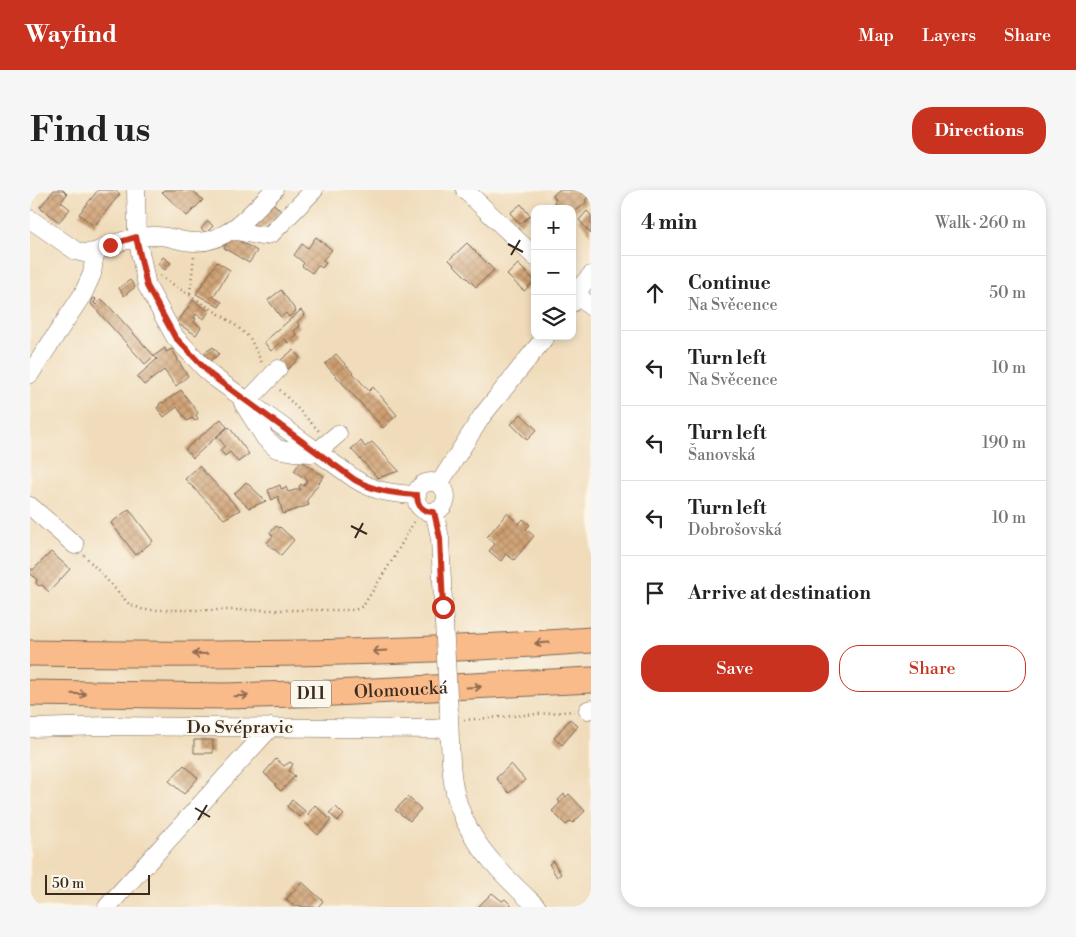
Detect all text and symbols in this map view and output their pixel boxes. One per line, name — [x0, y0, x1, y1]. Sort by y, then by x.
text: Wayfind — [25, 20, 117, 50]
text: Map — [859, 24, 894, 47]
text: Layers — [922, 24, 976, 47]
text: Share — [1004, 24, 1051, 47]
button: Directions — [912, 107, 1046, 154]
text: Find us — [30, 109, 150, 152]
map controls — [531, 205, 576, 340]
button: + — [531, 205, 576, 250]
text: 4 min — [641, 210, 697, 236]
text: Walk · 260 m — [935, 213, 1026, 233]
route end — [99, 234, 122, 257]
button: − — [531, 250, 576, 295]
text: Continue — [688, 271, 771, 295]
icon: ahead — [641, 279, 669, 307]
text: 50 m — [989, 283, 1026, 303]
button: layers — [531, 295, 576, 340]
text: Na Svěcence — [688, 295, 778, 315]
text: Turn left — [688, 346, 767, 370]
icon: left — [641, 354, 669, 382]
text: 10 m — [992, 358, 1026, 378]
text: Na Svěcence — [688, 370, 778, 390]
text: Turn left — [688, 421, 767, 445]
icon: left — [641, 429, 669, 457]
text: 190 m — [982, 433, 1026, 453]
text: Šanovská — [688, 445, 755, 465]
text: Turn left — [688, 496, 767, 520]
icon: left — [641, 504, 669, 532]
text: 10 m — [992, 508, 1026, 528]
text: Dobrošovská — [688, 520, 782, 540]
icon: arrive — [641, 579, 669, 607]
text: Arrive at destination — [688, 581, 871, 605]
route start — [432, 596, 455, 619]
one-way arrow — [535, 639, 551, 648]
button: Save — [641, 645, 829, 692]
button: Share — [839, 645, 1026, 692]
one-way arrow — [372, 646, 388, 656]
one-way arrow — [192, 650, 208, 659]
street label: Olomoucká — [353, 676, 449, 703]
road number: D11 — [291, 680, 331, 708]
one-way arrow — [465, 682, 481, 691]
one-way arrow — [70, 689, 86, 699]
one-way arrow — [232, 691, 249, 701]
street label: Do Svépravic — [187, 716, 293, 739]
scale bar — [45, 872, 150, 895]
text: 50 m — [52, 875, 84, 893]

